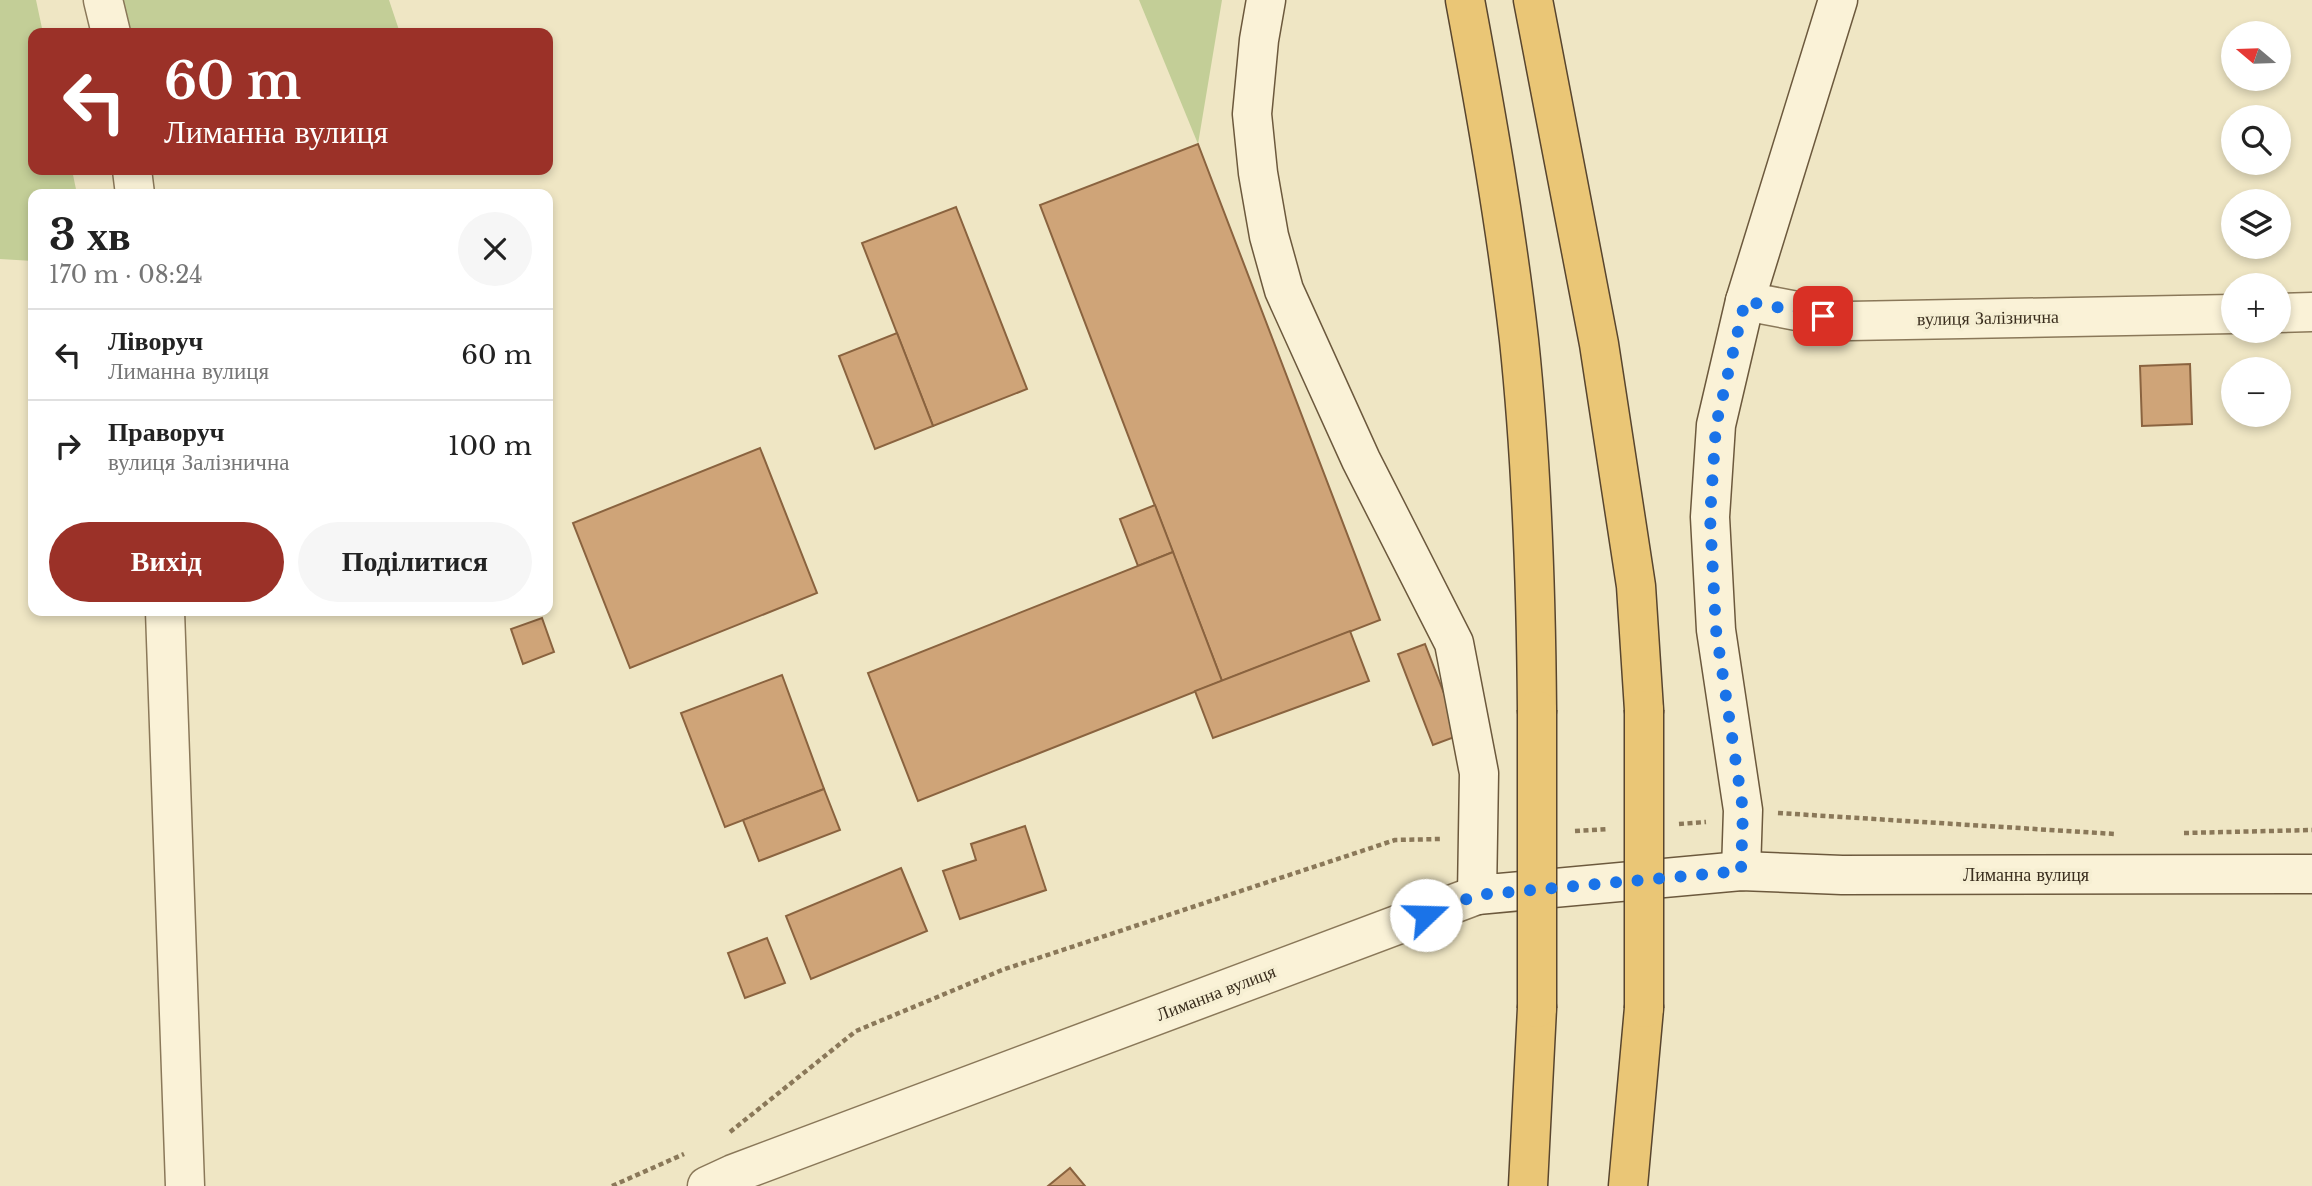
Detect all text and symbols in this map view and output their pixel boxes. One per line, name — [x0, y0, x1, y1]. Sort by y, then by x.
north arrow — [2221, 21, 2291, 91]
map controls — [2221, 21, 2291, 427]
text: 60 m — [164, 51, 301, 112]
icon: left — [49, 56, 140, 147]
button: search — [2221, 105, 2291, 175]
text: Лиманна вулиця — [164, 112, 388, 152]
button: layers — [2221, 189, 2291, 259]
text: 3 хв — [49, 209, 131, 261]
button: close — [458, 212, 532, 286]
text: 170 m · 08:24 — [49, 261, 203, 289]
button: + — [2221, 273, 2291, 343]
pin — [1793, 286, 1853, 346]
icon: arrive — [1804, 297, 1842, 335]
street label: вулиця Залізнична — [1917, 306, 2059, 330]
text: Ліворуч — [108, 325, 203, 357]
icon: left — [49, 336, 87, 374]
text: 60 m — [461, 339, 532, 371]
text: Лиманна вулиця — [108, 357, 269, 385]
button: − — [2221, 357, 2291, 427]
text: Праворуч — [108, 416, 224, 448]
icon: right — [49, 427, 87, 465]
text: 100 m — [448, 430, 532, 462]
text: вулиця Залізнична — [108, 448, 289, 476]
button: Вихід — [49, 522, 284, 602]
button: Поділитися — [298, 522, 532, 602]
street label: Лиманна вулиця — [1963, 864, 2089, 886]
position arrow — [1389, 878, 1463, 952]
street label: Лиманна вулиця — [1153, 960, 1279, 1026]

